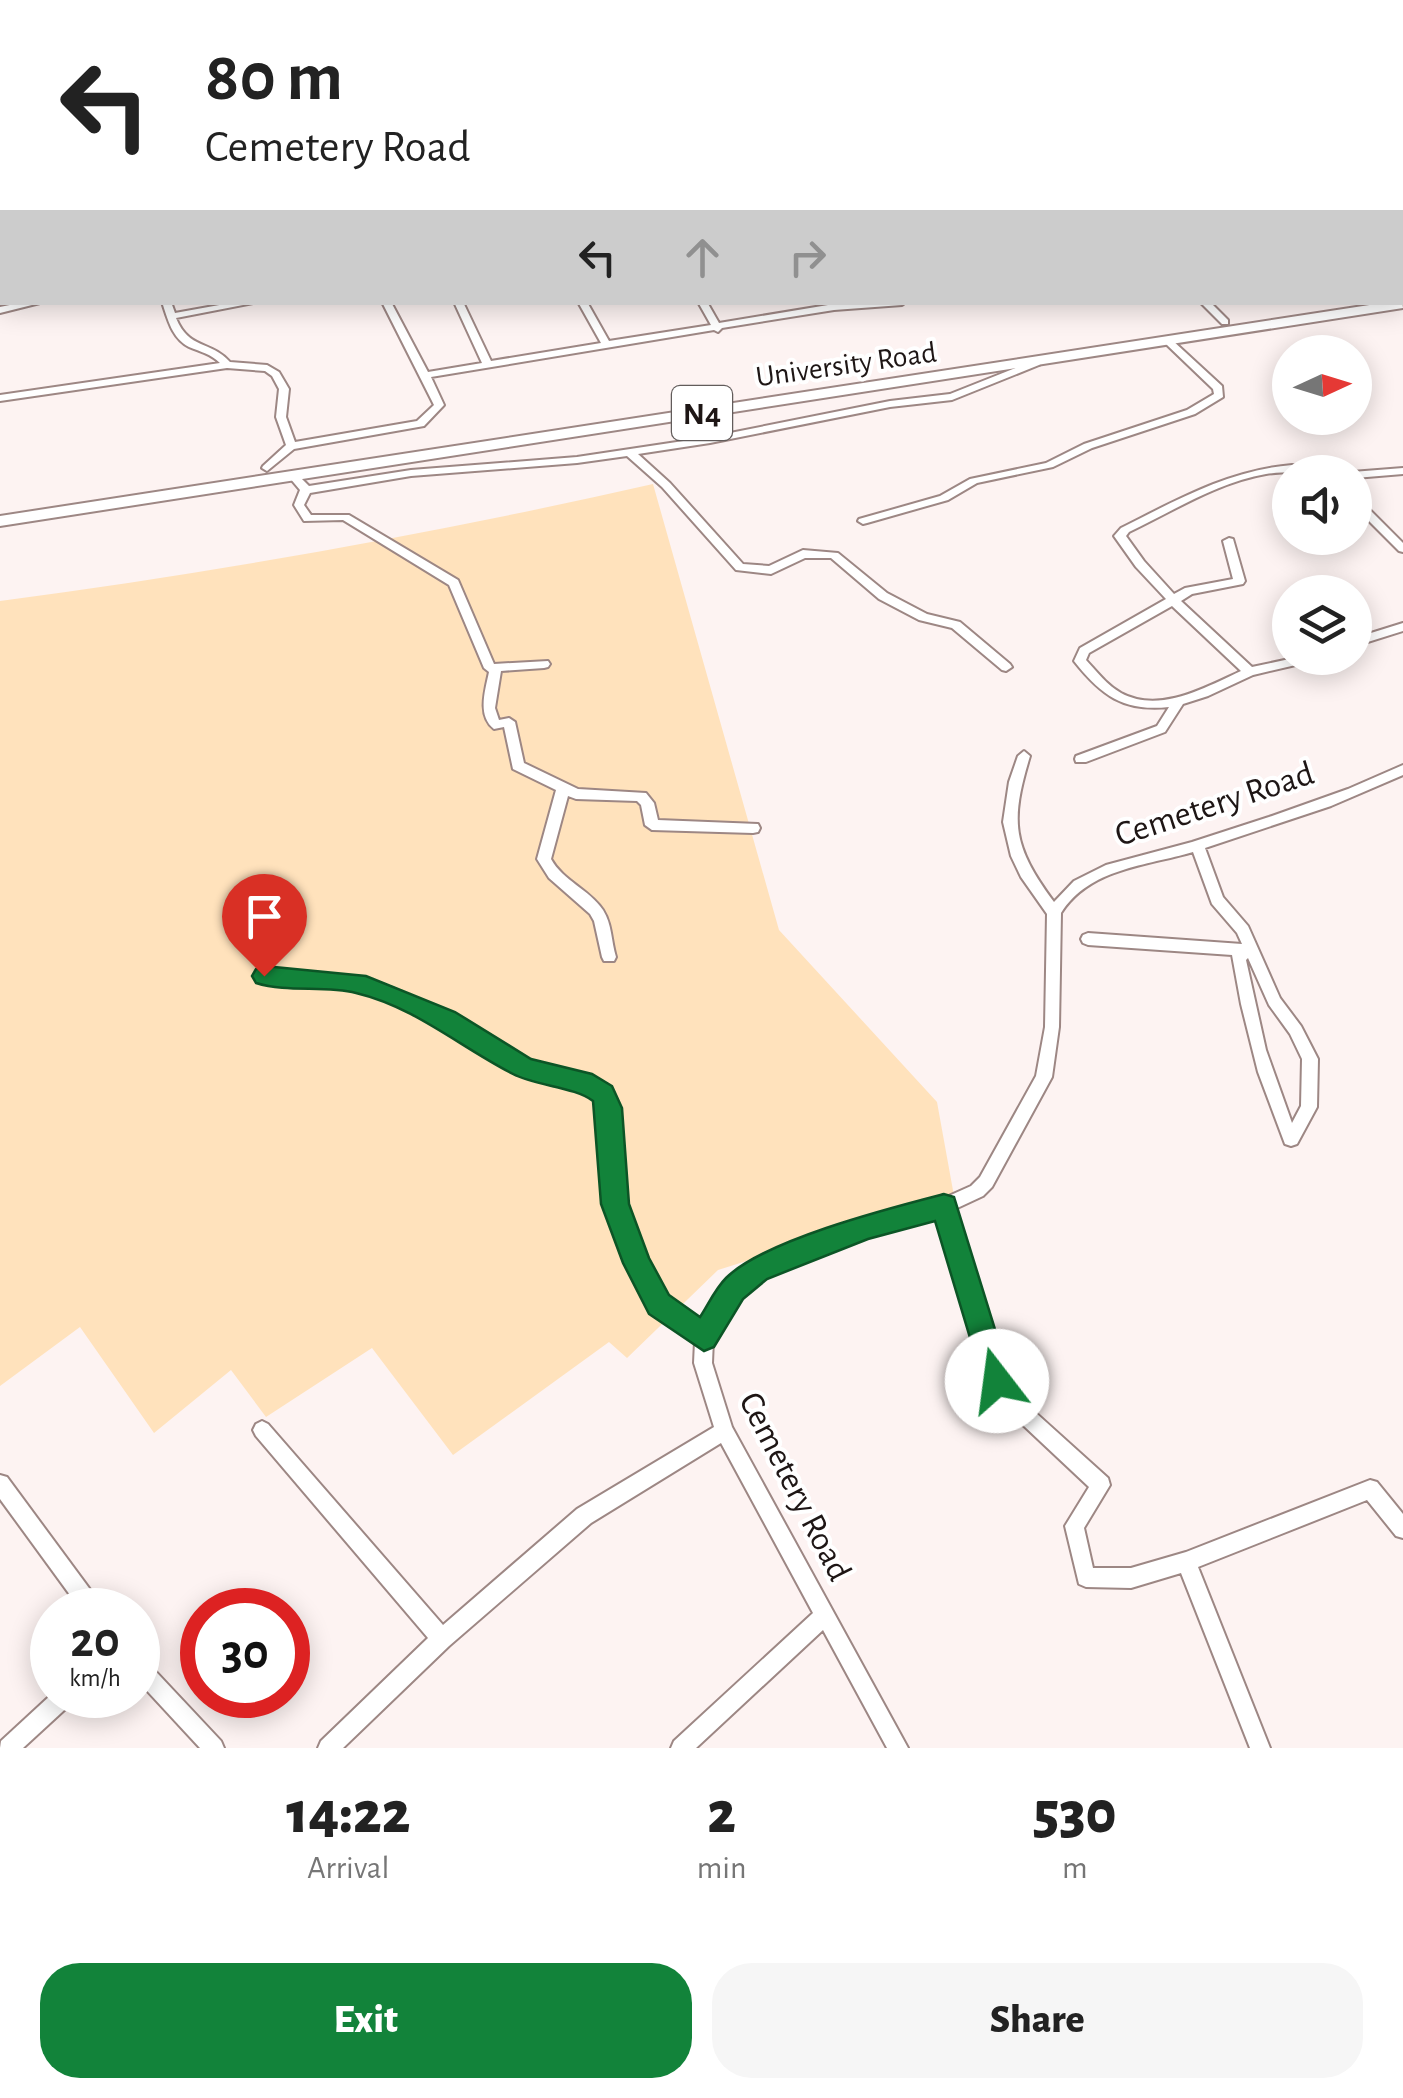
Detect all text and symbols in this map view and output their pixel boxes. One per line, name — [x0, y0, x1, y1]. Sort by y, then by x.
icon: left — [40, 40, 170, 170]
text: 80 m — [205, 43, 343, 113]
text: Cemetery Road — [205, 125, 471, 170]
icon: left — [570, 230, 625, 285]
icon: ahead — [675, 230, 730, 285]
icon: right — [780, 230, 835, 285]
north arrow — [1272, 335, 1372, 435]
map controls — [1272, 335, 1372, 675]
street label: University Road — [754, 337, 938, 393]
road number: N4 — [672, 386, 732, 440]
button: sound — [1272, 455, 1372, 555]
button: layers — [1272, 575, 1372, 675]
street label: Cemetery Road — [1111, 756, 1318, 853]
pin — [222, 874, 307, 977]
icon: arrive — [237, 889, 292, 944]
position arrow — [945, 1329, 1049, 1433]
street label: Cemetery Road — [732, 1387, 857, 1587]
speed limit sign: 30 — [180, 1588, 310, 1718]
text: 20 — [70, 1616, 120, 1666]
text: km/h — [69, 1666, 121, 1691]
text: 14:22 — [286, 1784, 410, 1844]
text: 2 — [707, 1784, 736, 1844]
text: 530 — [1033, 1784, 1117, 1844]
text: Arrival — [307, 1852, 390, 1884]
text: min — [697, 1852, 747, 1884]
text: m — [1062, 1852, 1088, 1884]
button: Exit — [40, 1963, 692, 2078]
button: Share — [712, 1963, 1363, 2078]

